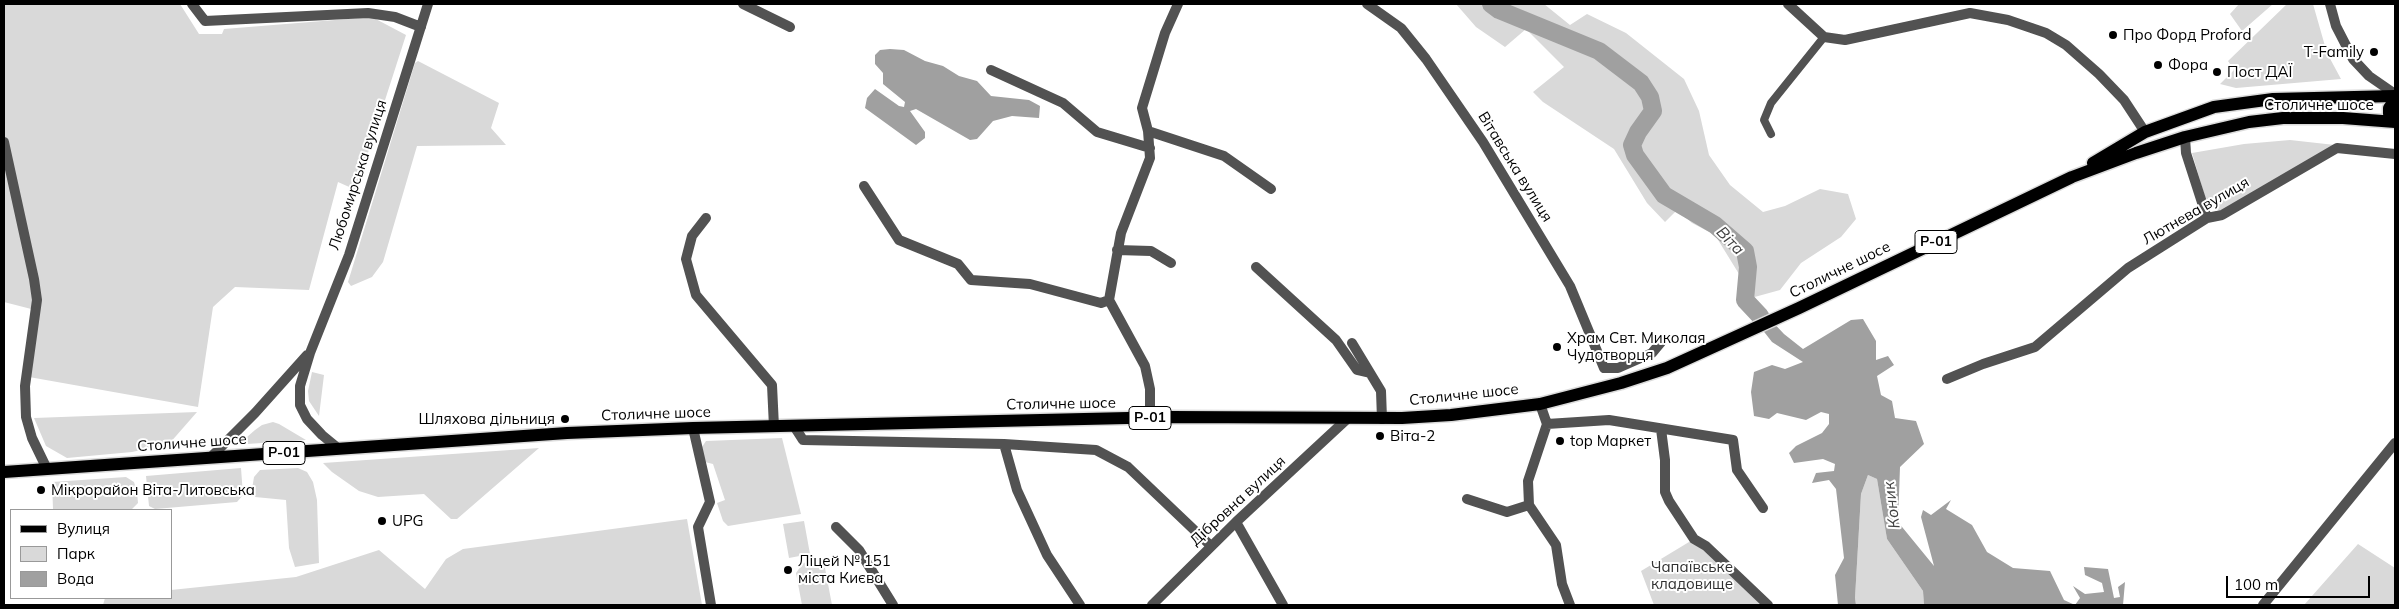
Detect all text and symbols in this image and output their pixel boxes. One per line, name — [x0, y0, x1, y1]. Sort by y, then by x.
place label: Про Форд Proford — [2123, 26, 2251, 44]
marker: Про Форд Proford — [2107, 29, 2119, 41]
place label: T-Family — [2304, 43, 2364, 61]
marker: T-Family — [2368, 46, 2380, 58]
place label: Фора — [2168, 56, 2208, 74]
marker: Фора — [2152, 59, 2164, 71]
place label: Пост ДАЇ — [2227, 63, 2292, 81]
marker: Пост ДАЇ — [2211, 66, 2223, 78]
street label: Столичне шосе — [2264, 96, 2374, 114]
street label: Любомирська вулиця — [325, 98, 391, 252]
street label: Вітавська вулиця — [1474, 109, 1556, 225]
street label: Лютнева вулиця — [2140, 173, 2252, 249]
water label: Віта — [1712, 223, 1748, 259]
road number: Р-01 — [1915, 230, 1957, 253]
street label: Столичне шосе — [1787, 238, 1893, 302]
place label: Храм Свт. Миколая Чудотворця — [1567, 329, 1706, 364]
marker: Храм Свт. Миколая Чудотворця — [1551, 341, 1563, 353]
street label: Столичне шосе — [1408, 380, 1520, 410]
street label: Столичне шосе — [1006, 394, 1116, 414]
street label: Столичне шосе — [601, 403, 711, 425]
road number: Р-01 — [1129, 406, 1171, 429]
place label: Шляхова дільниця — [418, 410, 555, 428]
marker: Шляхова дільниця — [559, 413, 571, 425]
place label: Віта-2 — [1390, 427, 1435, 445]
street label: Столичне шосе — [137, 430, 247, 456]
marker: Віта-2 — [1374, 430, 1386, 442]
place label: top Маркет — [1570, 432, 1651, 450]
marker: top Маркет — [1554, 435, 1566, 447]
road number: Р-01 — [263, 442, 305, 464]
street label: Дібровна вулиця — [1187, 452, 1289, 550]
water label: Коник — [1880, 480, 1904, 530]
place label: Мікрорайон Віта-Литовська — [51, 481, 255, 499]
marker: Мікрорайон Віта-Литовська — [35, 484, 47, 496]
legend — [10, 509, 172, 599]
place label: UPG — [392, 512, 424, 530]
marker: UPG — [376, 515, 388, 527]
text: Вулиця — [57, 519, 110, 538]
text: Парк — [57, 544, 95, 563]
place label: Ліцей № 151 міста Києва — [798, 552, 891, 587]
park label: Чапаївське кладовище — [1651, 558, 1733, 593]
marker: Ліцей № 151 міста Києва — [782, 564, 794, 576]
scale bar — [2229, 566, 2373, 598]
text: Вода — [57, 569, 94, 588]
text: 100 m — [2234, 575, 2278, 594]

